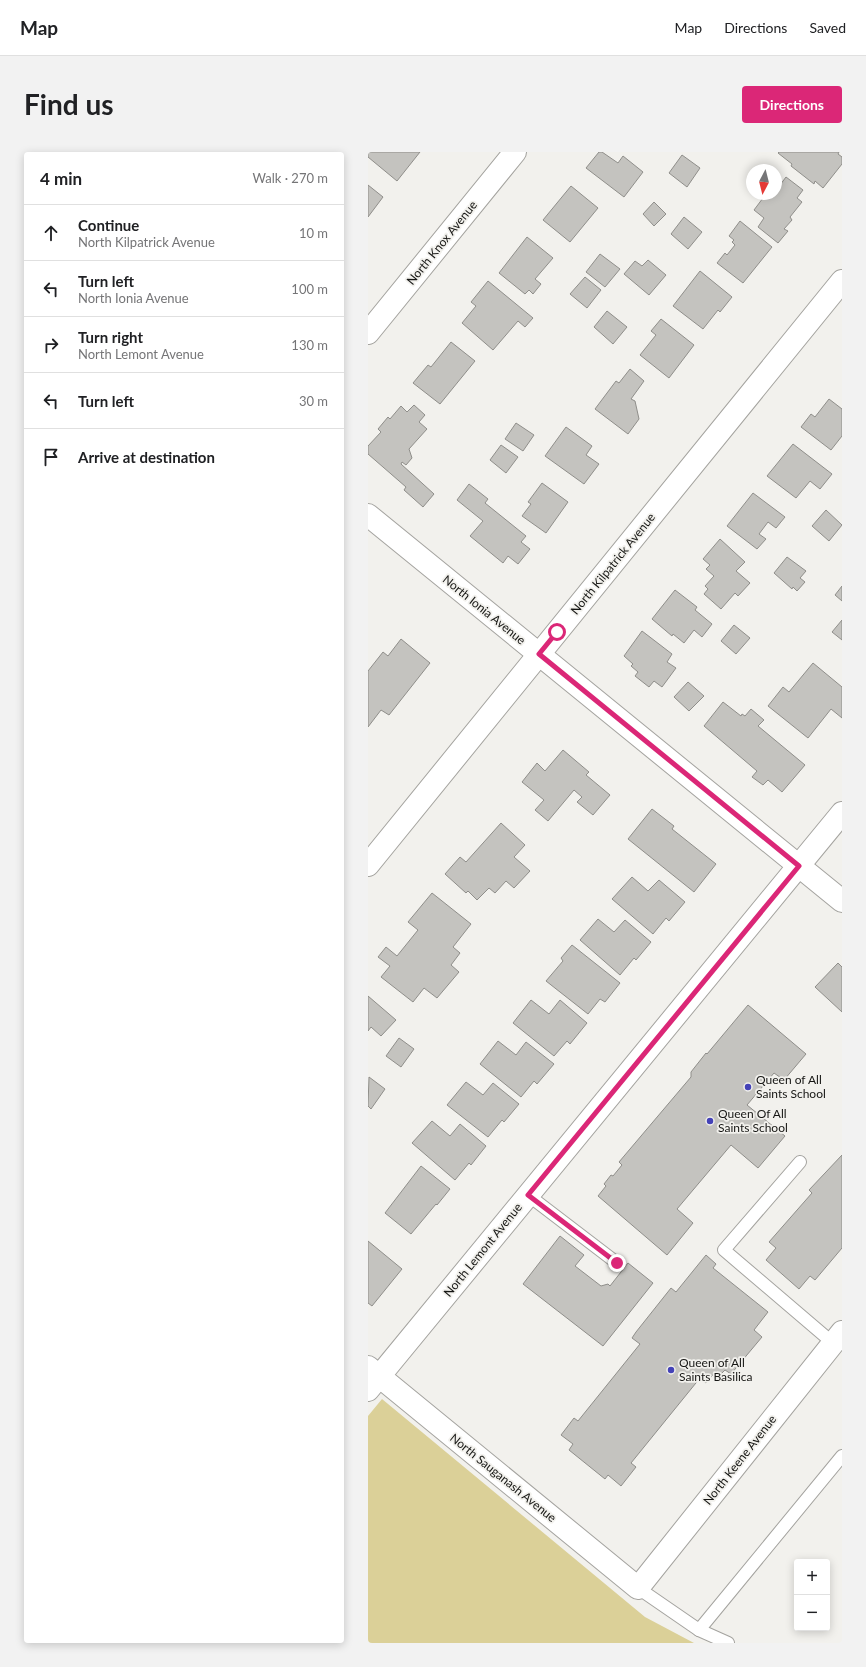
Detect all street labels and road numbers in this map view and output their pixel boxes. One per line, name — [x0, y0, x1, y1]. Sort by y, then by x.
street label: North Knox Avenue — [403, 198, 480, 288]
street label: North Kilpatrick Avenue — [567, 510, 658, 617]
street label: North Ionia Avenue — [440, 572, 529, 648]
street label: North Lemont Avenue — [440, 1200, 525, 1300]
street label: North Keene Avenue — [700, 1412, 779, 1508]
street label: North Sauganash Avenue — [447, 1430, 560, 1525]

